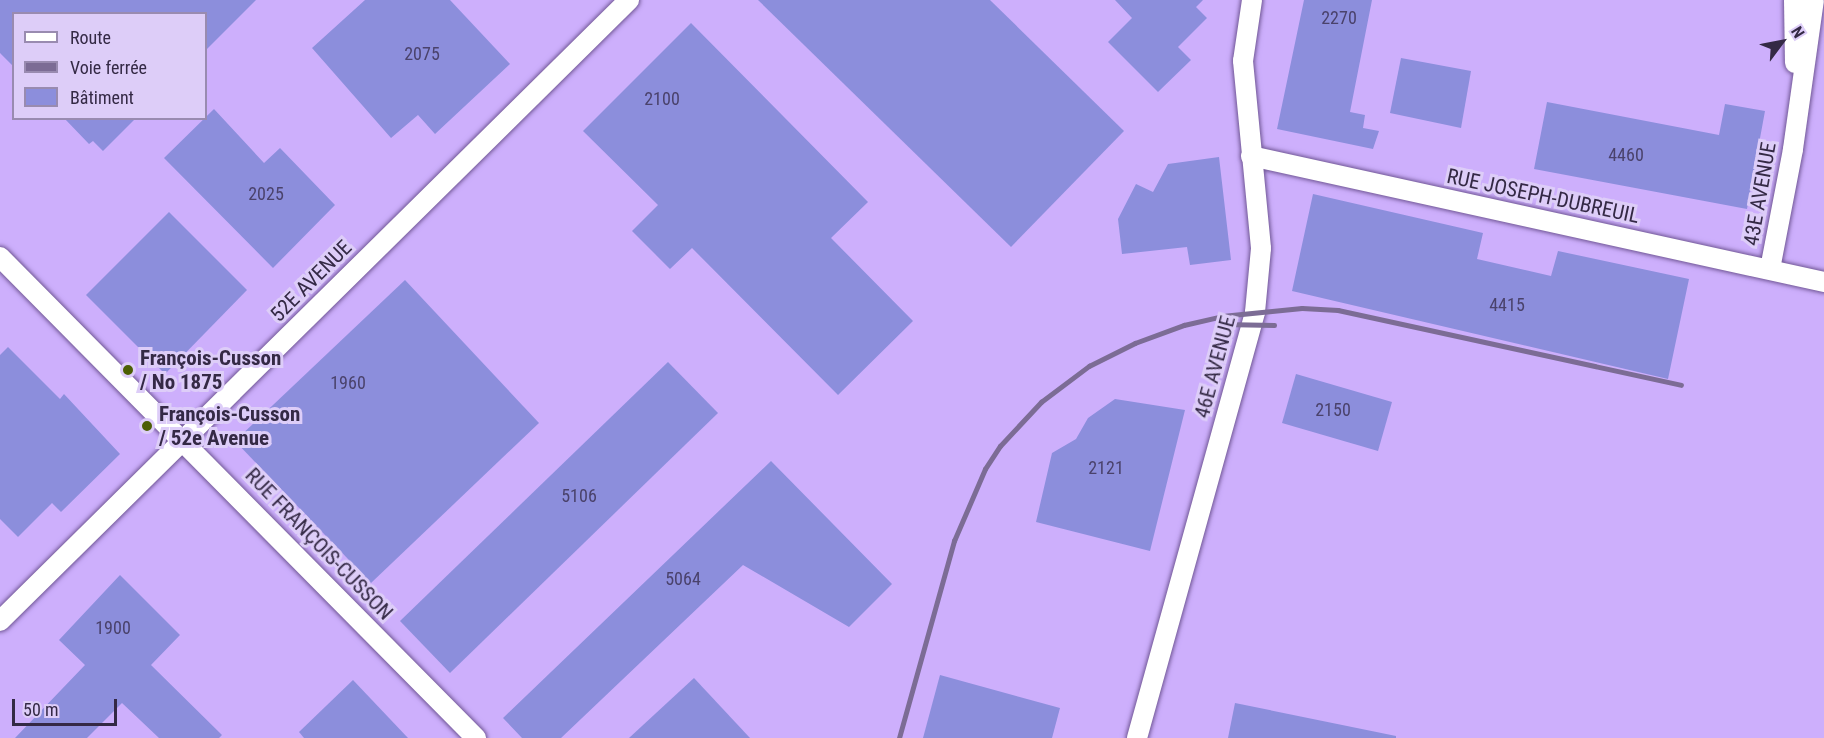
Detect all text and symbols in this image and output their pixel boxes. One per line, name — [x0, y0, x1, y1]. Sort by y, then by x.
house number: 2270 — [1321, 7, 1357, 29]
legend — [12, 12, 207, 120]
north arrow — [1752, 12, 1812, 72]
text: N — [1787, 23, 1808, 41]
text: Route — [70, 27, 111, 48]
house number: 2075 — [404, 43, 440, 65]
text: Voie ferrée — [70, 57, 147, 78]
text: Bâtiment — [70, 87, 134, 108]
house number: 2100 — [644, 88, 680, 110]
street label: 43E AVENUE — [1739, 140, 1781, 248]
house number: 4460 — [1608, 144, 1644, 166]
street label: RUE JOSEPH-DUBREUIL — [1445, 163, 1641, 229]
house number: 2025 — [248, 183, 284, 205]
street label: 52E AVENUE — [265, 235, 357, 327]
house number: 4415 — [1489, 294, 1525, 316]
street label: 46E AVENUE — [1189, 313, 1241, 421]
place label: François-Cusson / No 1875 — [140, 345, 281, 395]
marker: François-Cusson / No 1875 — [121, 363, 135, 377]
house number: 1960 — [330, 372, 366, 394]
house number: 2150 — [1315, 399, 1351, 421]
place label: François-Cusson / 52e Avenue — [159, 401, 300, 451]
marker: François-Cusson / 52e Avenue — [140, 419, 154, 433]
house number: 2121 — [1088, 457, 1124, 479]
street label: RUE FRANÇOIS-CUSSON — [240, 463, 398, 625]
house number: 5106 — [561, 485, 597, 507]
house number: 5064 — [665, 568, 701, 590]
house number: 1900 — [95, 617, 131, 639]
scale bar — [15, 687, 120, 725]
text: 50 m — [23, 699, 58, 720]

